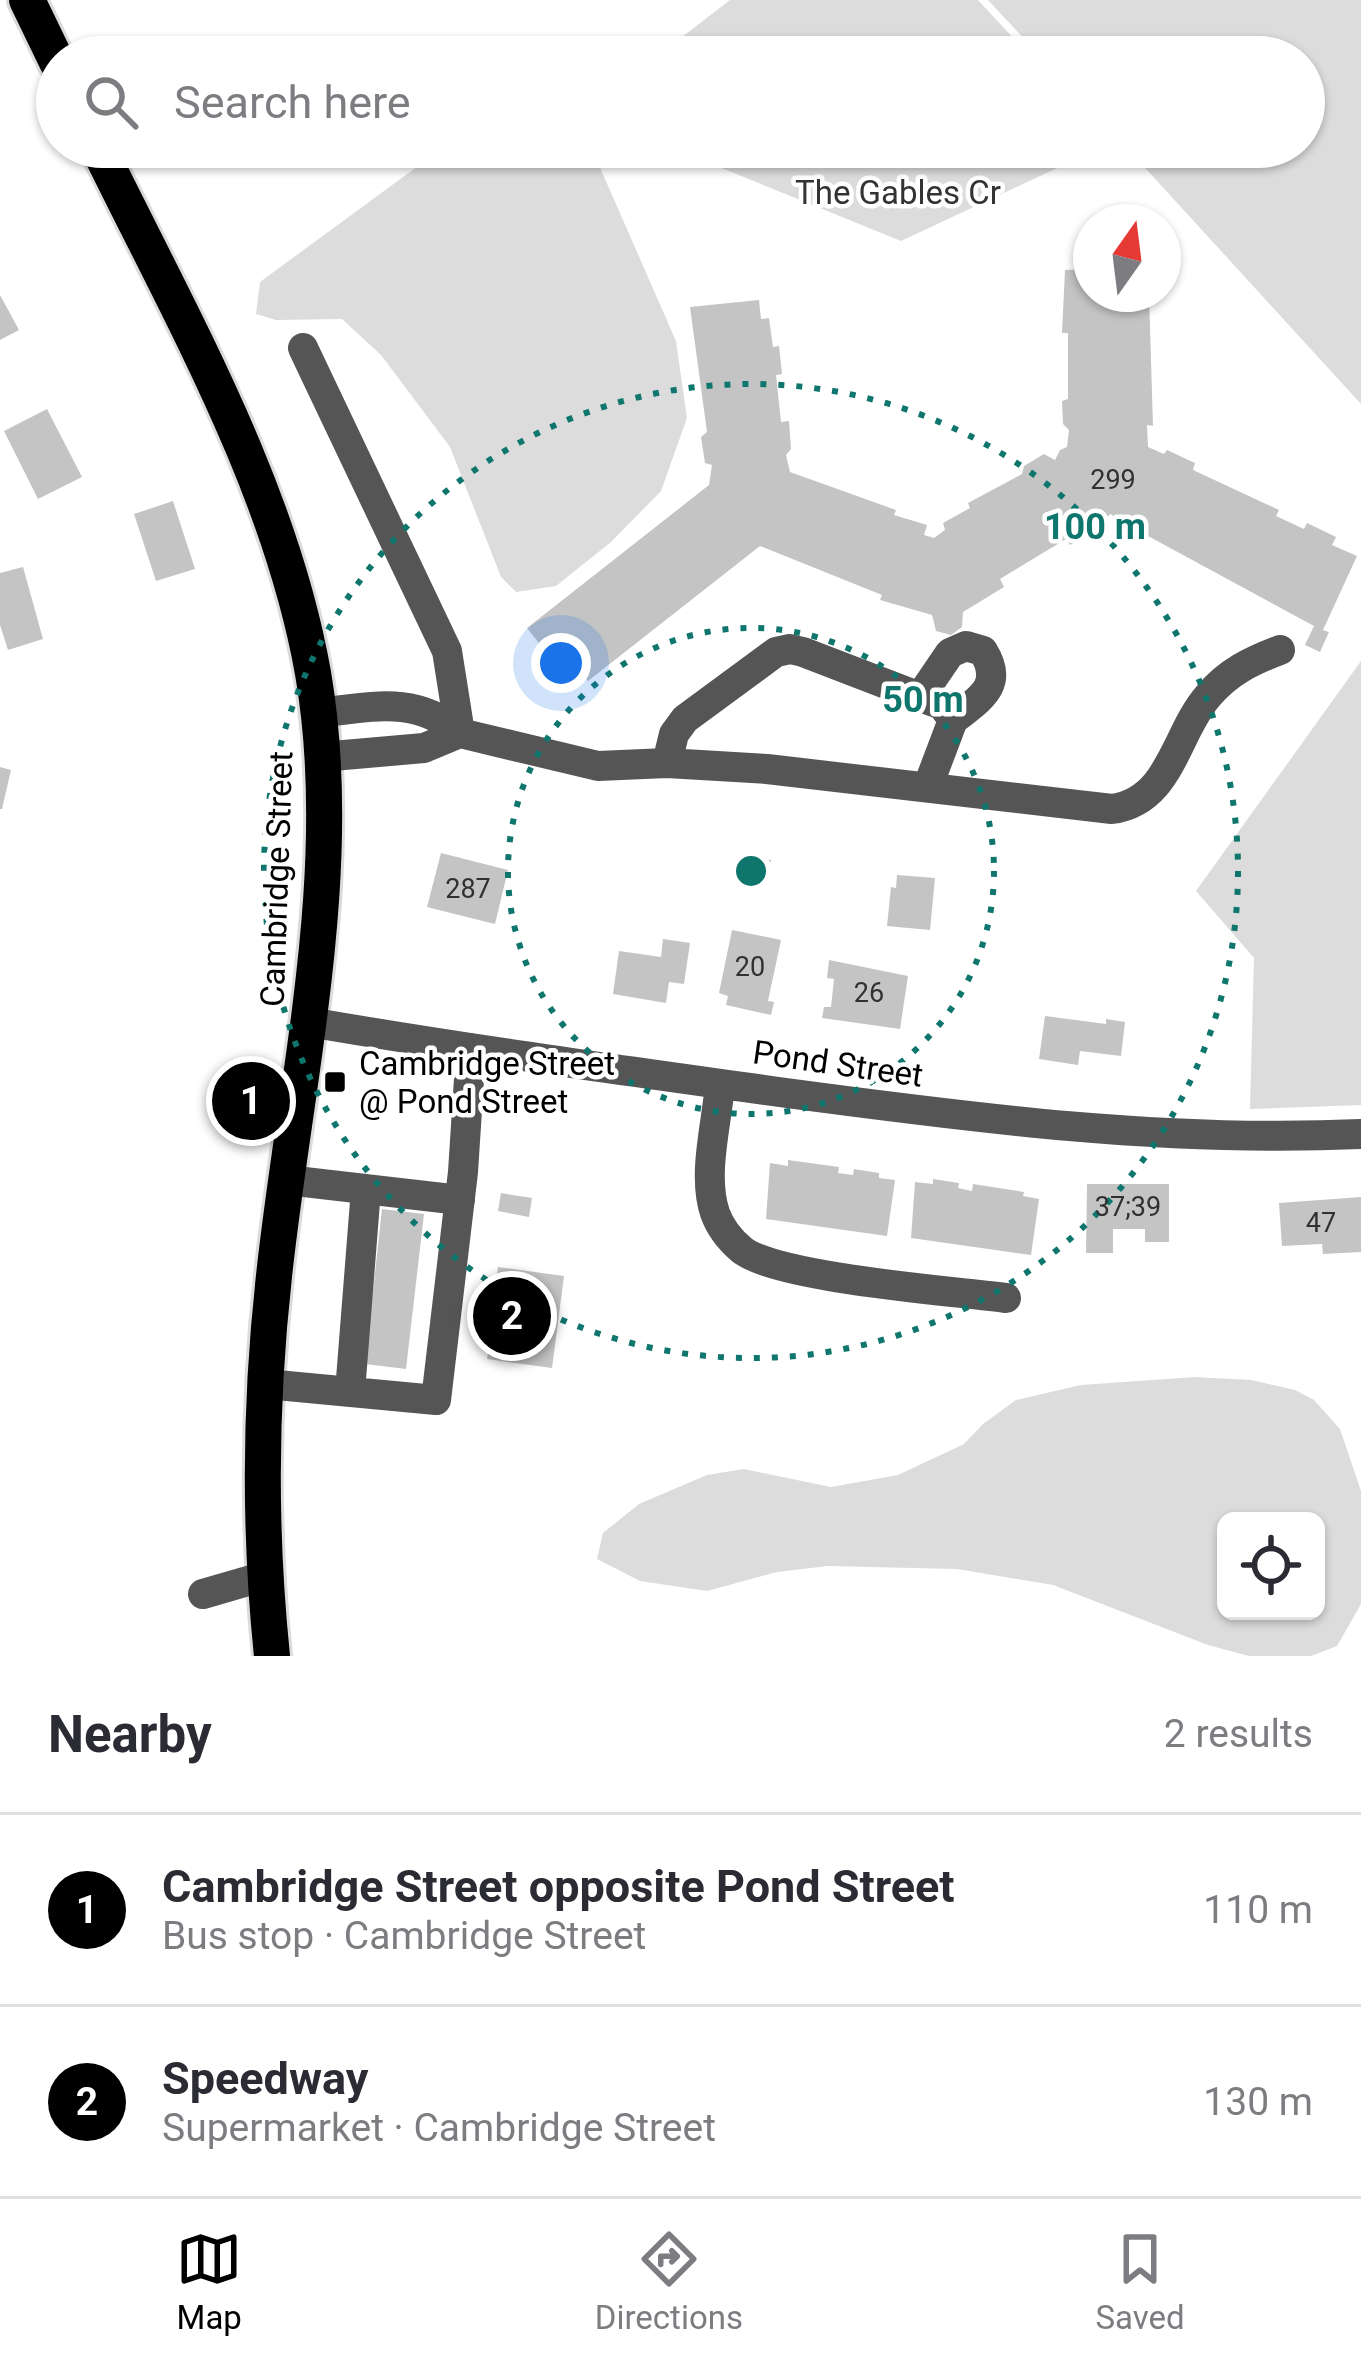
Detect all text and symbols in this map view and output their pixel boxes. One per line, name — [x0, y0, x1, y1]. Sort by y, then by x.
search box — [36, 36, 1325, 168]
icon: search — [78, 69, 144, 135]
text: Search here — [174, 76, 411, 129]
park label: The Gables Cr — [795, 173, 1001, 212]
north arrow — [1073, 204, 1181, 312]
house number: 299 — [1090, 464, 1136, 496]
text: 100 m — [1044, 506, 1146, 548]
your location — [531, 633, 591, 693]
text: 50 m — [882, 679, 964, 721]
street label: Cambridge Street — [253, 750, 300, 1008]
centre of rings — [730, 850, 772, 892]
house number: 287 — [445, 873, 491, 905]
house number: 20 — [735, 951, 765, 983]
house number: 26 — [854, 977, 884, 1009]
street label: Pond Street — [750, 1032, 926, 1095]
place label: Cambridge Street @ Pond Street — [359, 1044, 615, 1121]
pin: 1 — [212, 1056, 290, 1146]
marker: Cambridge Street @ Pond Street — [322, 1069, 348, 1095]
house number: 37;39 — [1095, 1191, 1161, 1223]
house number: 47 — [1306, 1207, 1336, 1239]
pin: 2 — [473, 1271, 551, 1361]
map controls — [1217, 1512, 1325, 1620]
button: locate — [1217, 1512, 1325, 1620]
text: Nearby — [48, 1705, 212, 1764]
text: 2 results — [1164, 1711, 1313, 1757]
text: Cambridge Street opposite Pond Street — [162, 1860, 955, 1913]
text: 1 — [76, 1887, 98, 1933]
text: 110 m — [1203, 1887, 1313, 1933]
text: Bus stop · Cambridge Street — [162, 1913, 646, 1959]
text: Speedway — [162, 2052, 368, 2105]
text: 2 — [76, 2079, 98, 2125]
text: 130 m — [1203, 2079, 1313, 2125]
text: Supermarket · Cambridge Street — [162, 2105, 716, 2151]
tab: Map — [176, 2226, 242, 2337]
tab: Directions — [595, 2226, 743, 2337]
tab: Saved — [1096, 2226, 1185, 2337]

